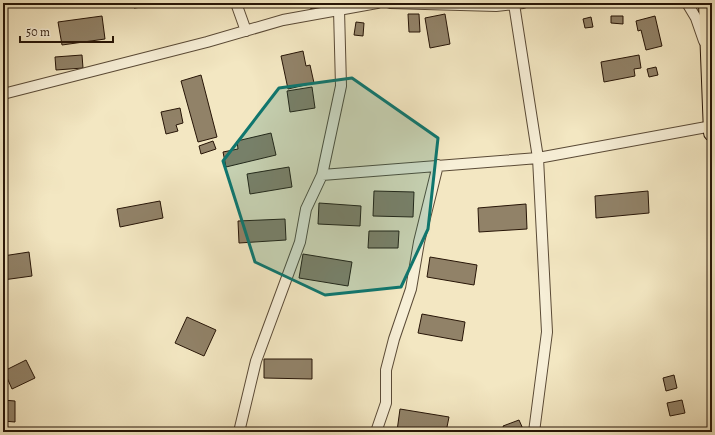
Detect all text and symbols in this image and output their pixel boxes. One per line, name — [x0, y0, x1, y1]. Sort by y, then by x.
scale bar — [20, 18, 113, 44]
text: 50 m — [26, 24, 50, 40]

